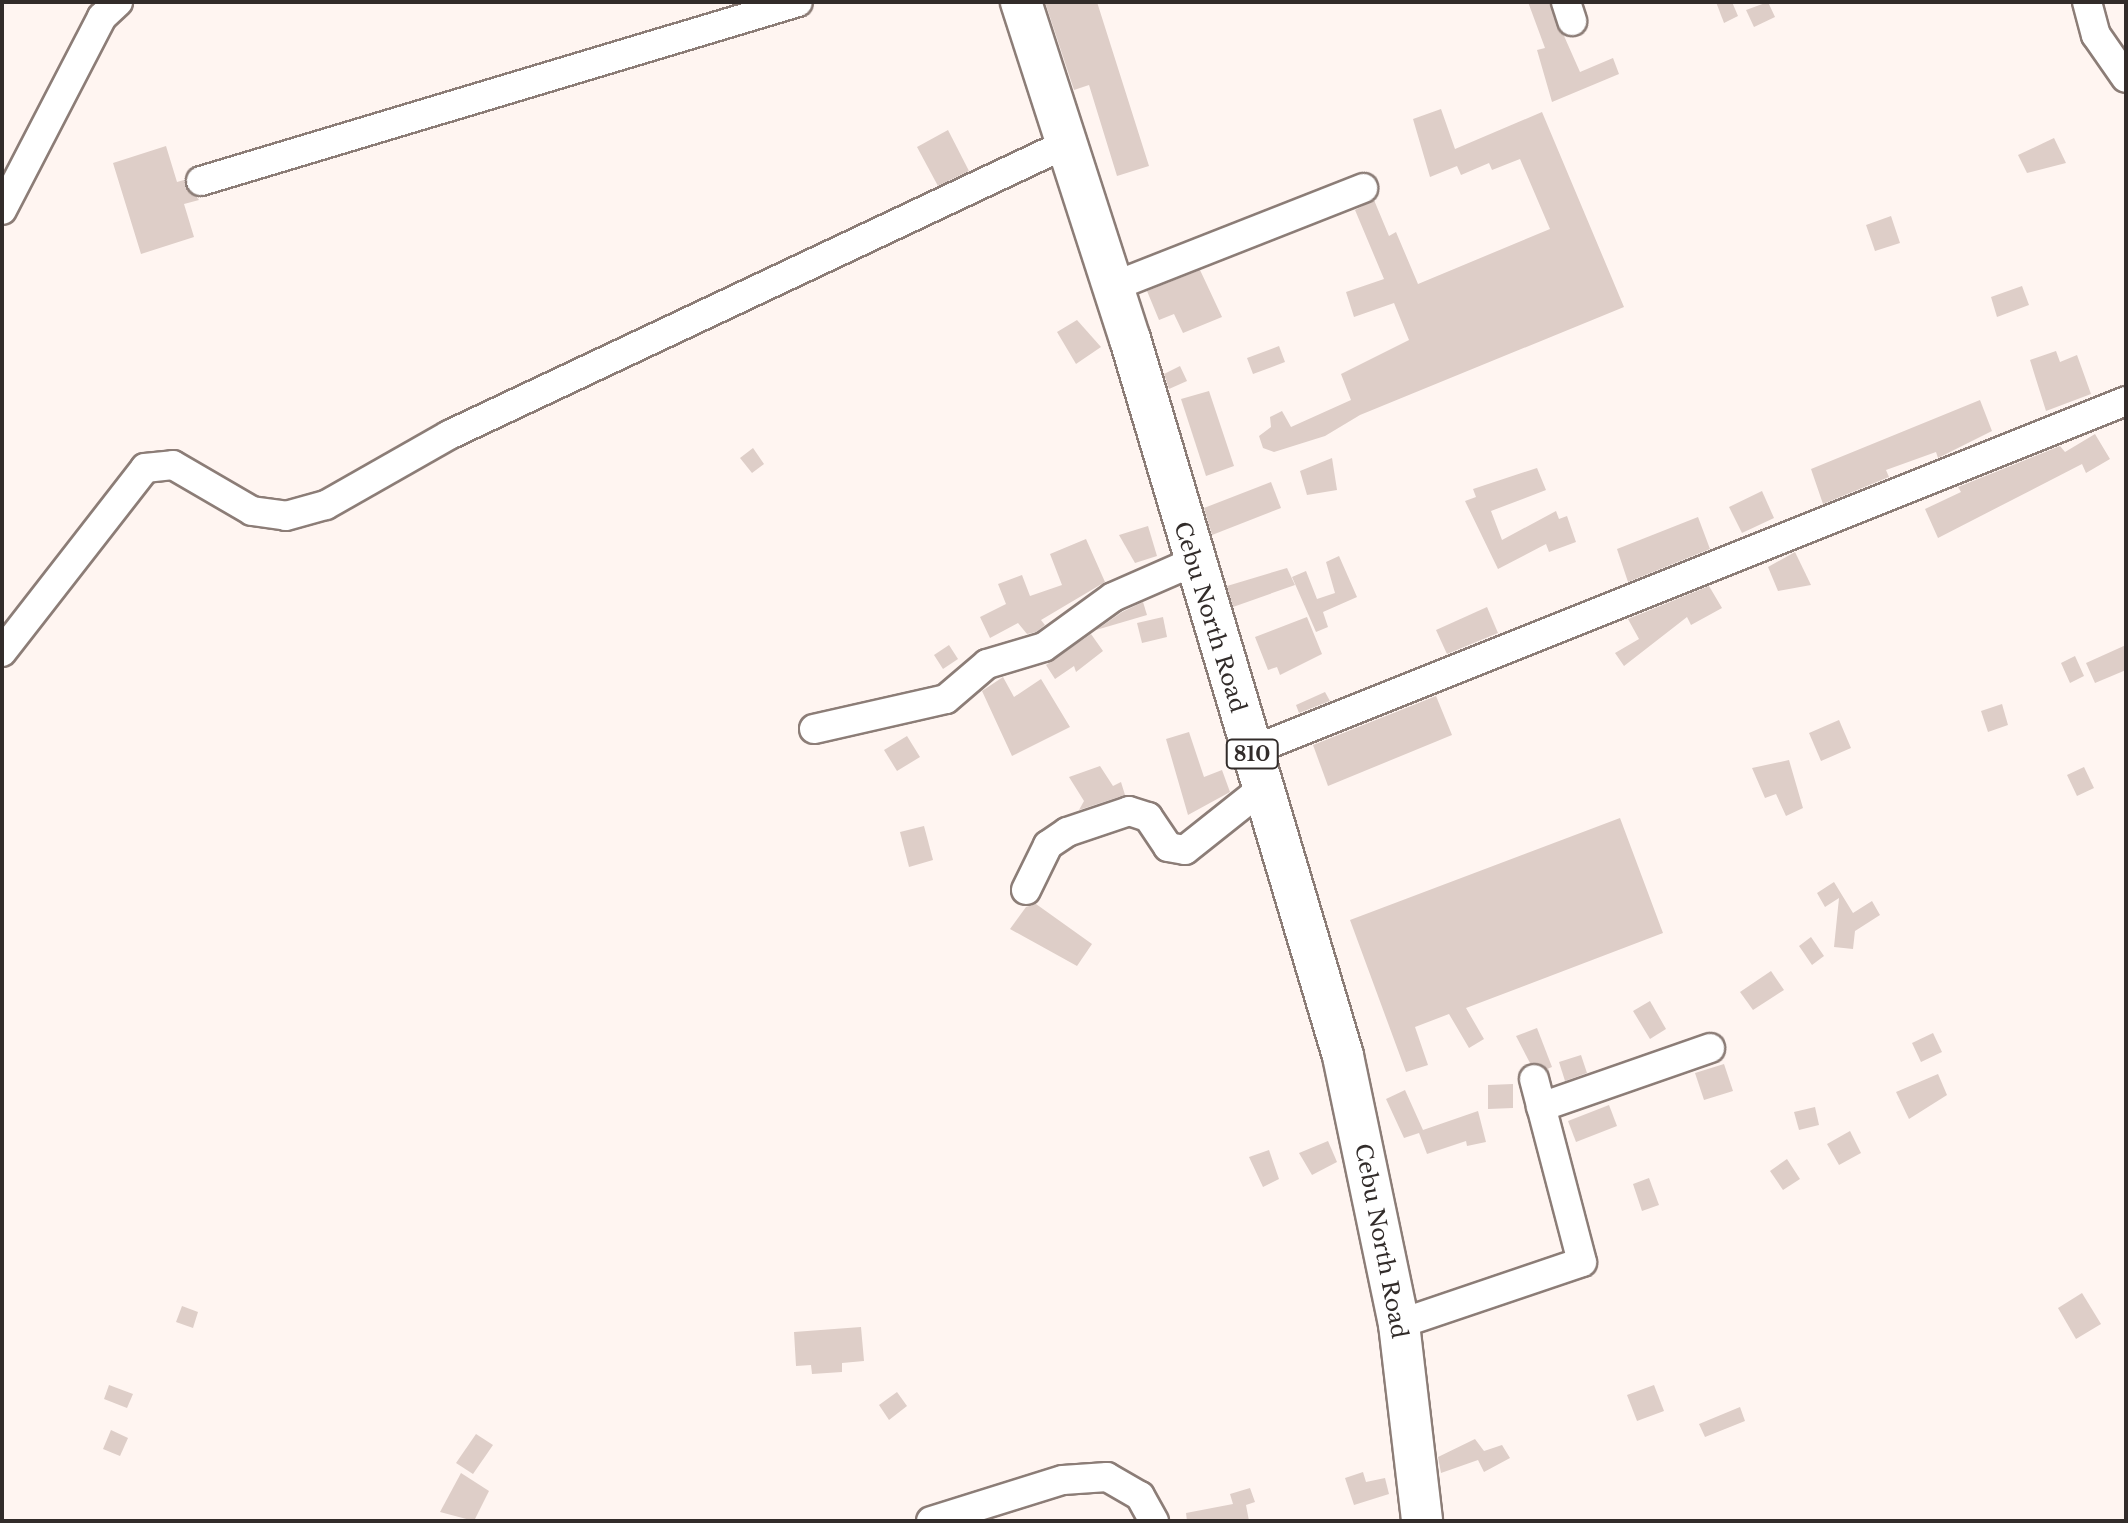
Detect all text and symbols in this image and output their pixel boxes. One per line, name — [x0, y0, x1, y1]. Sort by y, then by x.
street label: Cebu North Road — [1168, 518, 1252, 716]
road number: 810 — [1224, 738, 1280, 770]
street label: Cebu North Road — [1349, 1141, 1413, 1341]

